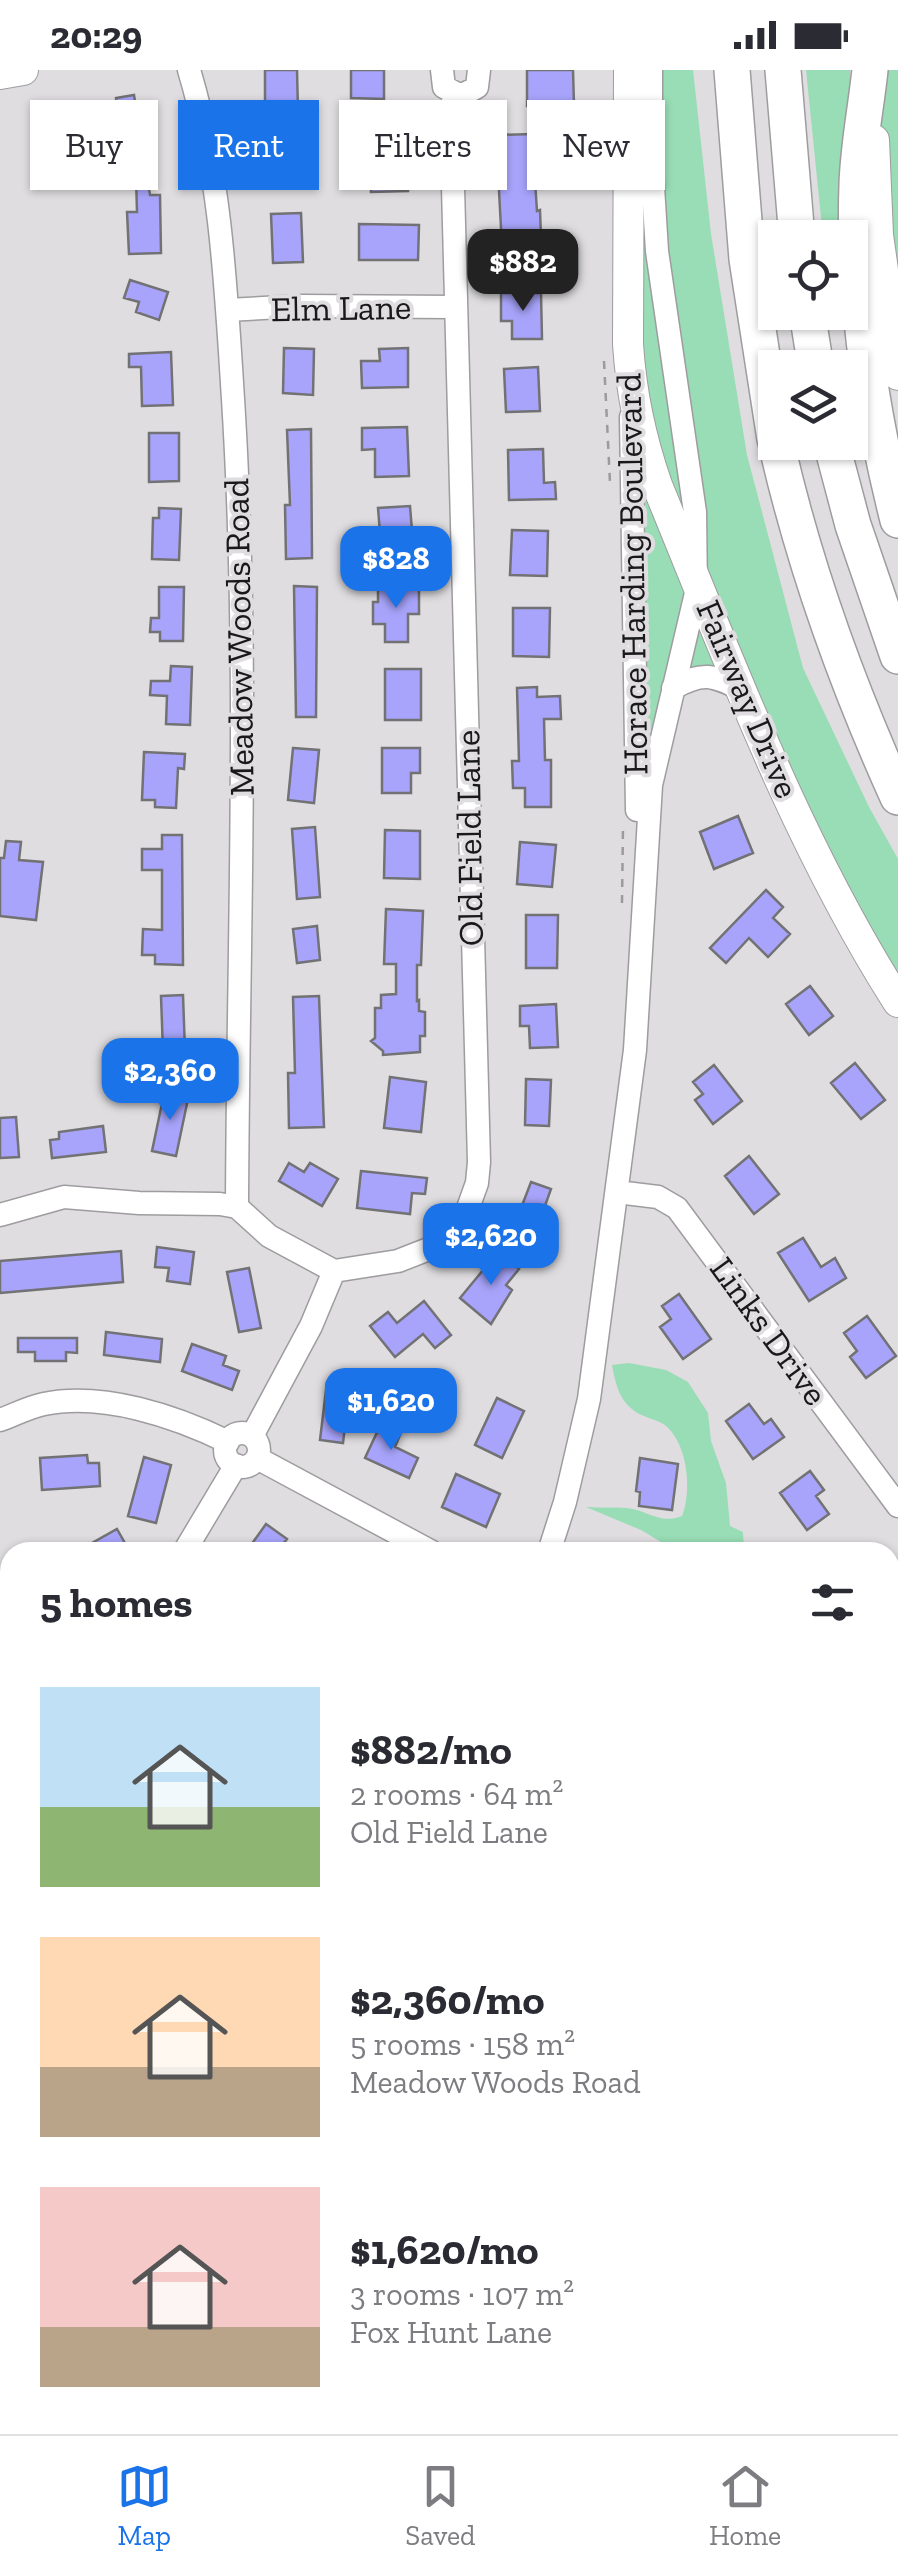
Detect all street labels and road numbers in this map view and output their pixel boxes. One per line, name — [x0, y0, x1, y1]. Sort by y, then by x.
street label: Elm Lane — [270, 286, 412, 330]
street label: Horace Harding Boulevard — [607, 373, 657, 775]
street label: Meadow Woods Road — [215, 478, 263, 796]
street label: Fairway Drive — [687, 594, 809, 804]
street label: Old Field Lane — [446, 729, 492, 947]
street label: Links Drive — [701, 1249, 837, 1413]

